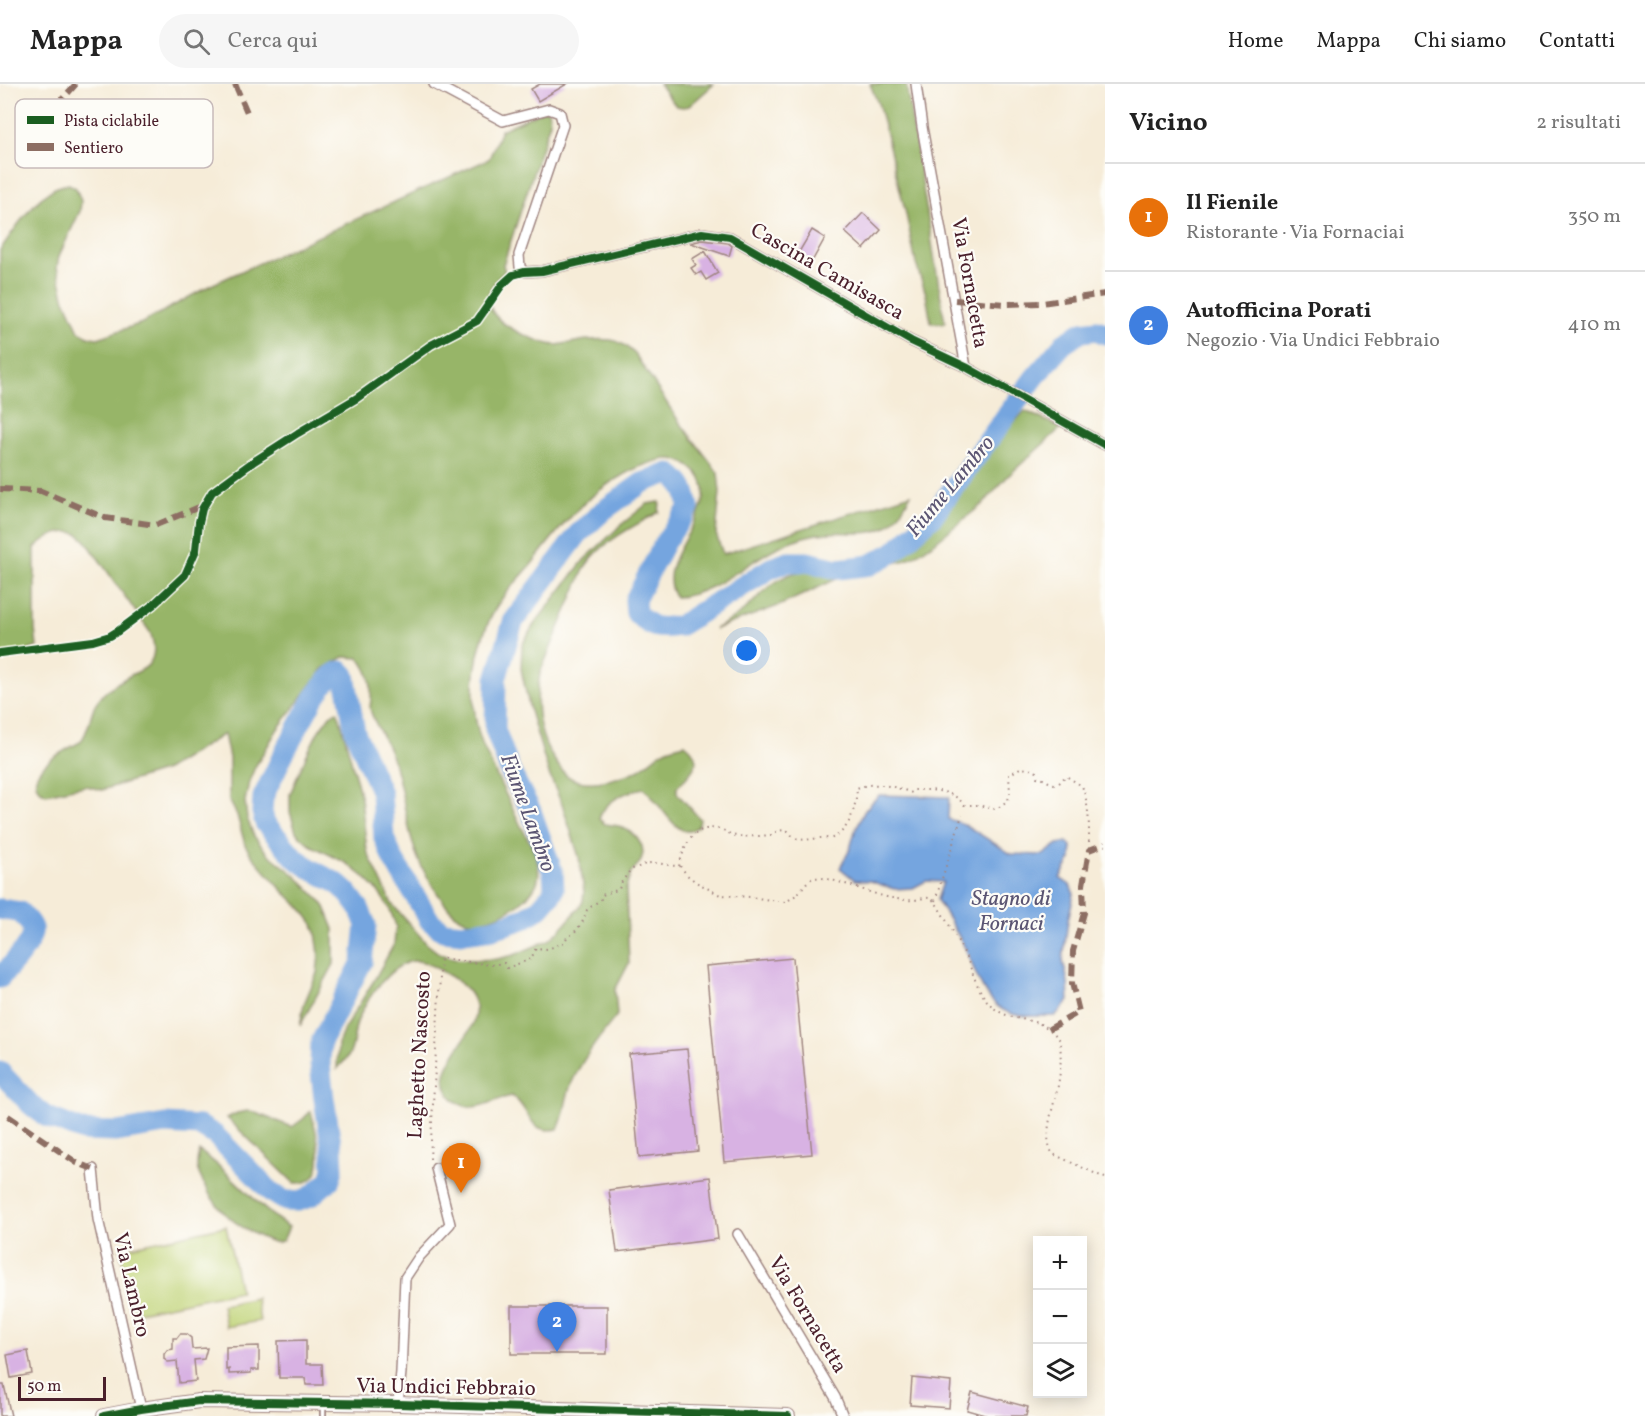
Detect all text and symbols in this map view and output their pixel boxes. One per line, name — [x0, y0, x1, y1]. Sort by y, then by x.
search box — [159, 14, 579, 68]
text: Mappa — [30, 22, 123, 61]
icon: search — [180, 25, 213, 58]
text: Cerca qui — [228, 26, 318, 57]
text: Home — [1228, 27, 1283, 56]
text: Mappa — [1316, 27, 1381, 56]
text: Chi siamo — [1414, 27, 1506, 56]
text: Contatti — [1539, 27, 1615, 56]
legend — [15, 99, 213, 168]
text: Vicino — [1129, 105, 1208, 141]
text: 2 risultati — [1536, 109, 1621, 137]
text: Pista ciclabile — [64, 111, 159, 133]
text: Sentiero — [64, 138, 123, 160]
text: Il Fienile — [1186, 188, 1278, 219]
text: 1 — [1144, 203, 1153, 231]
text: 350 m — [1568, 203, 1621, 231]
street label: Via Fornacetta — [943, 215, 995, 351]
street label: Cascina Camisasca — [745, 216, 909, 328]
text: Ristorante · Via Fornaciai — [1186, 219, 1404, 247]
text: Autofficina Porati — [1186, 296, 1372, 327]
text: 2 — [1143, 311, 1154, 339]
text: 410 m — [1568, 311, 1621, 339]
text: Negozio · Via Undici Febbraio — [1186, 327, 1440, 355]
water label: Fiume Lambro — [899, 430, 1003, 544]
your location — [732, 636, 761, 665]
water label: Fiume Lambro — [491, 750, 563, 876]
water label: Stagno di Fornaci — [972, 884, 1051, 940]
street label: Laghetto Nascosto — [401, 970, 439, 1140]
pin: 1 — [442, 1144, 480, 1193]
street label: Via Lambro — [105, 1230, 157, 1340]
map controls — [1033, 1236, 1087, 1398]
button: + — [1033, 1236, 1087, 1290]
street label: Via Fornacetta — [760, 1251, 854, 1379]
button: − — [1033, 1290, 1087, 1344]
pin: 2 — [538, 1302, 576, 1352]
button: layers — [1033, 1344, 1087, 1398]
street label: Via Undici Febbraio — [356, 1372, 536, 1404]
scale bar — [18, 1374, 106, 1402]
text: 50 m — [27, 1376, 61, 1398]

